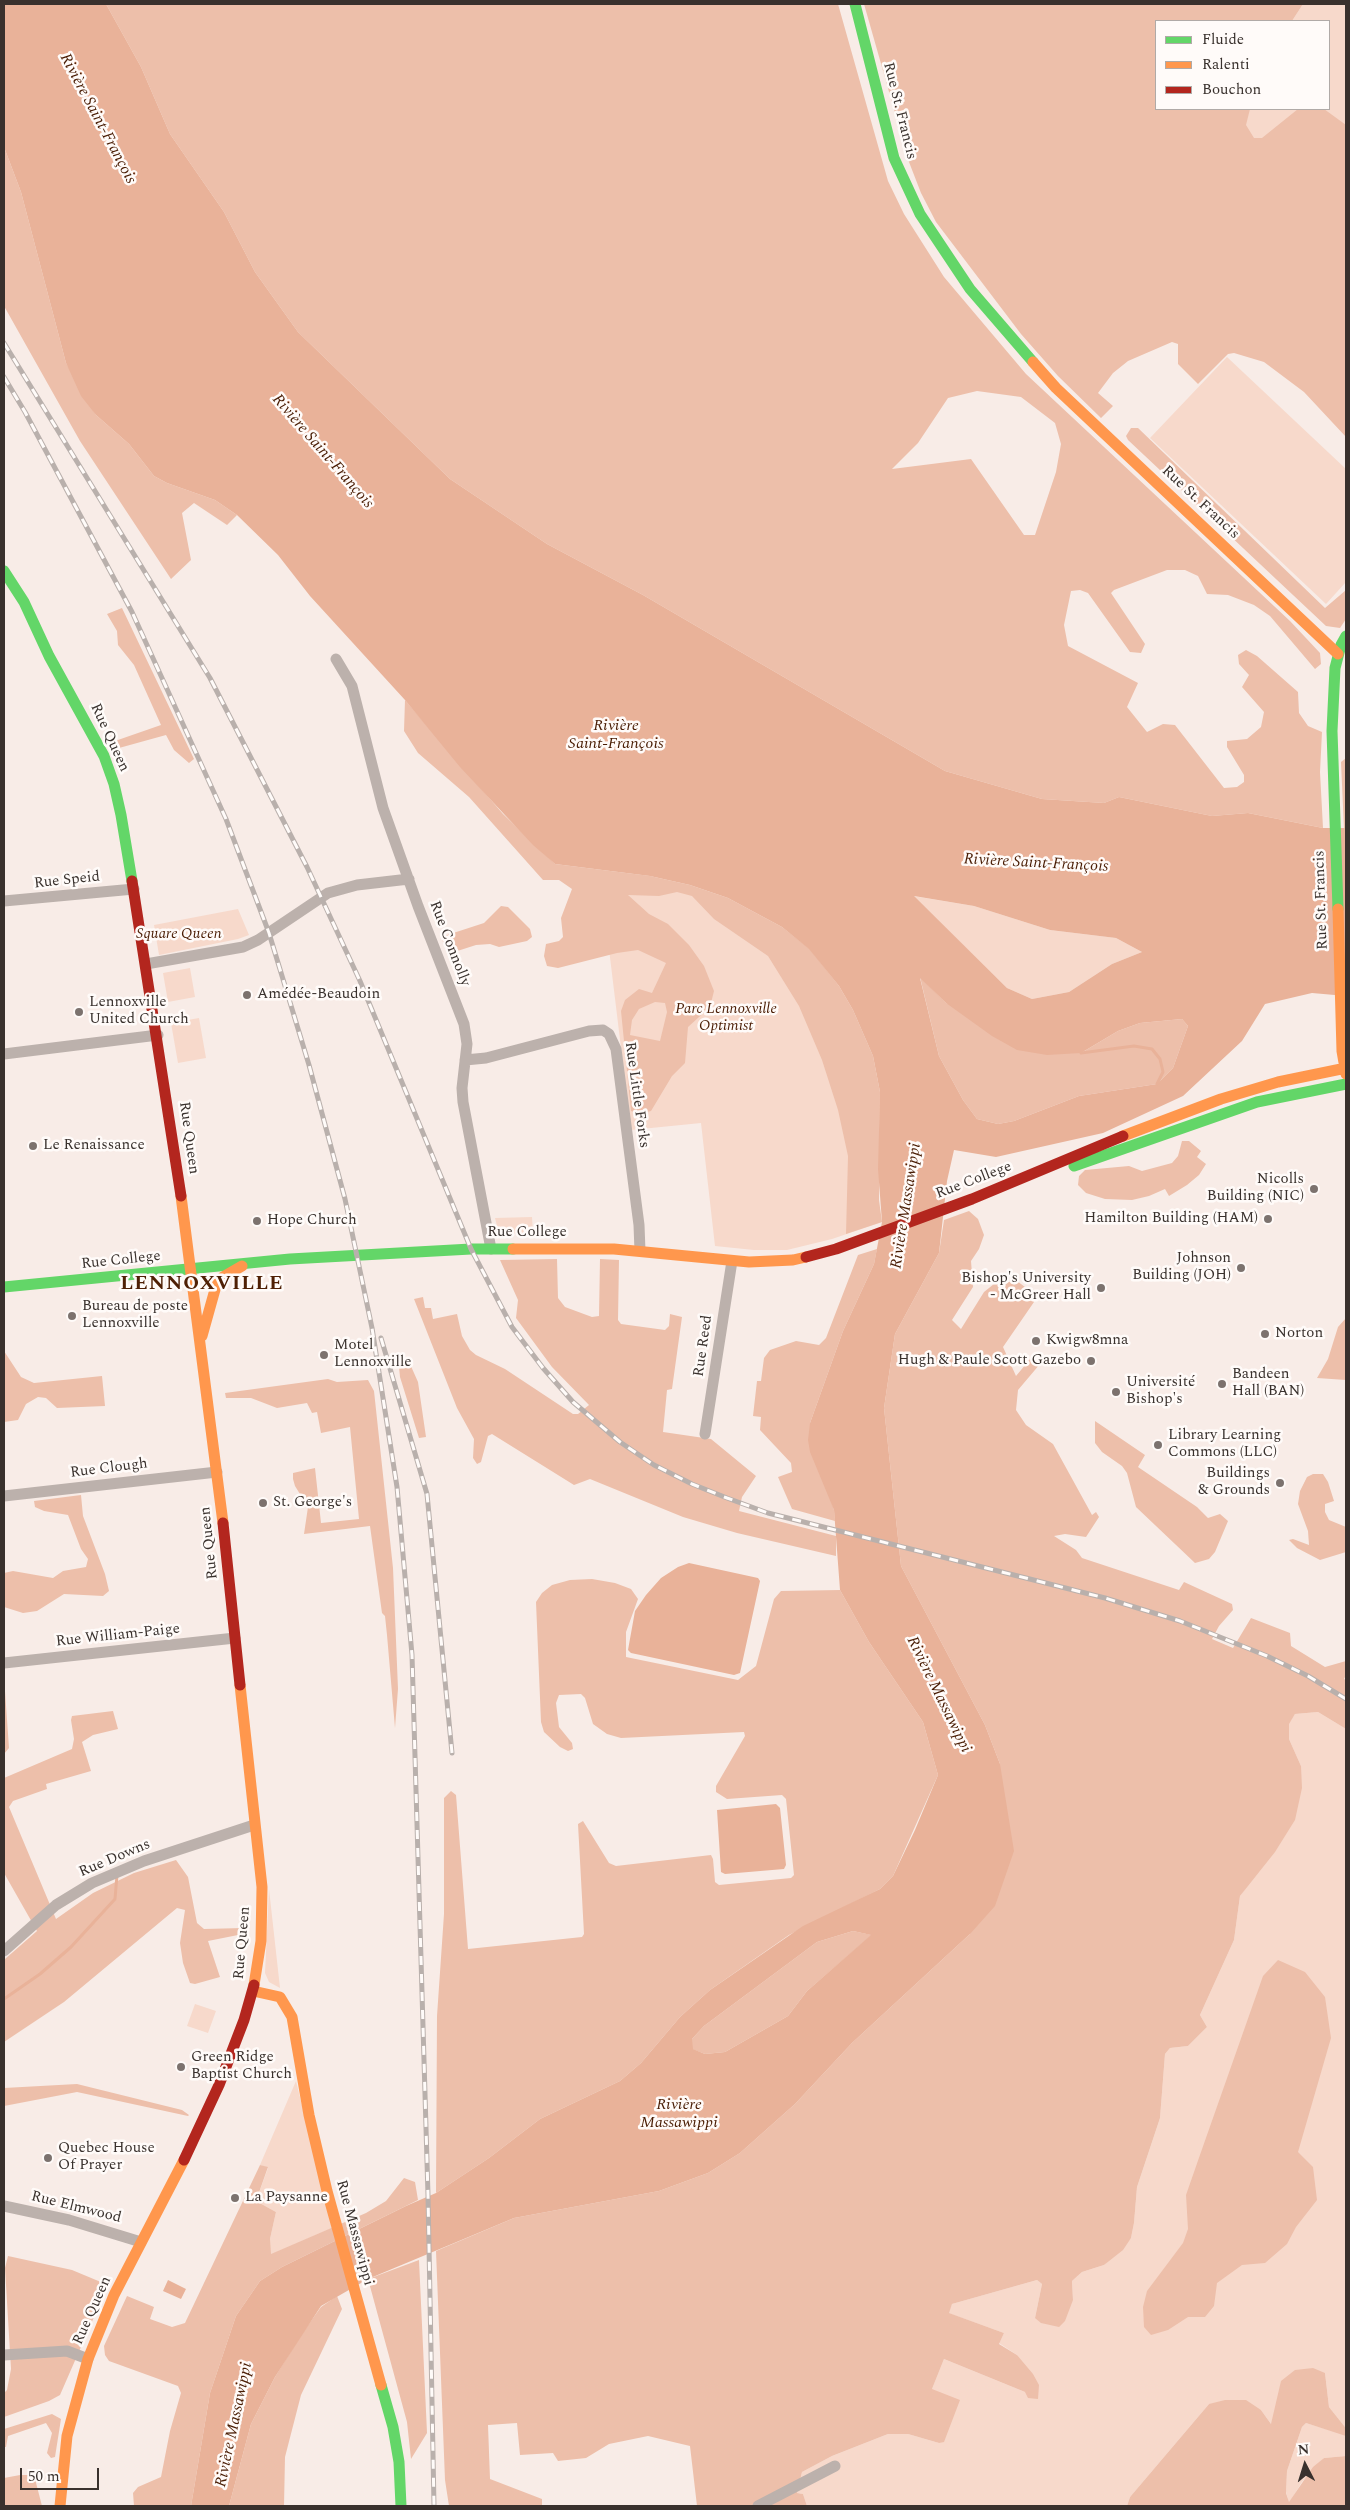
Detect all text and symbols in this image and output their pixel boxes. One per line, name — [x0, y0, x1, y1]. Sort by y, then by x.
legend — [1155, 20, 1330, 110]
text: Fluide — [1202, 28, 1244, 51]
water label: Rivière Saint-François — [55, 51, 139, 187]
text: Ralenti — [1202, 53, 1250, 76]
street label: Rue St. Francis — [878, 61, 920, 161]
text: Bouchon — [1202, 78, 1261, 101]
water label: Rivière Saint-François — [267, 391, 377, 513]
street label: Rue St. Francis — [1157, 462, 1243, 544]
street label: Rue Queen — [85, 701, 133, 775]
water label: Rivière Saint-François — [568, 717, 664, 755]
street label: Rue St. Francis — [1311, 850, 1333, 950]
water label: Rivière Saint-François — [963, 851, 1109, 877]
street label: Rue Speid — [33, 869, 101, 893]
street label: Rue Connolly — [424, 899, 474, 989]
park label: Square Queen — [136, 926, 222, 944]
place label: Amédée-Beaudoin — [257, 986, 380, 1004]
marker: Amédée-Beaudoin — [241, 989, 253, 1001]
place label: Lennoxville United Church — [89, 994, 189, 1029]
park label: Parc Lennoxville Optimist — [675, 1001, 777, 1036]
marker: Lennoxville United Church — [73, 1006, 85, 1018]
street label: Rue Little Forks — [620, 1041, 652, 1149]
street label: Rue Queen — [174, 1101, 202, 1175]
place label: Le Renaissance — [43, 1137, 145, 1155]
marker: Le Renaissance — [27, 1140, 39, 1152]
water label: Rivière Massawippi — [888, 1142, 926, 1270]
street label: Rue College — [934, 1158, 1014, 1204]
place label: Nicolls Building (NIC) — [1207, 1171, 1304, 1206]
marker: Nicolls Building (NIC) — [1308, 1183, 1320, 1195]
place label: Hamilton Building (HAM) — [1084, 1210, 1258, 1228]
place label: Hope Church — [267, 1212, 357, 1230]
marker: Hamilton Building (HAM) — [1262, 1213, 1274, 1225]
marker: Hope Church — [251, 1215, 263, 1227]
street label: Rue College — [487, 1224, 567, 1242]
street label: Rue College — [80, 1248, 162, 1274]
place label: Johnson Building (JOH) — [1132, 1250, 1231, 1285]
marker: Johnson Building (JOH) — [1235, 1262, 1247, 1274]
place label: Bishop's University - McGreer Hall — [961, 1270, 1091, 1305]
district label: LENNOXVILLE — [119, 1273, 285, 1297]
marker: Bishop's University - McGreer Hall — [1095, 1282, 1107, 1294]
place label: Bureau de poste Lennoxville — [82, 1298, 188, 1333]
marker: Bureau de poste Lennoxville — [66, 1310, 78, 1322]
street label: Rue Reed — [691, 1314, 717, 1378]
place label: Norton — [1275, 1325, 1323, 1343]
marker: Norton — [1259, 1328, 1271, 1340]
place label: Kwigw8mna — [1046, 1332, 1128, 1350]
marker: Kwigw8mna — [1030, 1335, 1042, 1347]
place label: Motel Lennoxville — [334, 1337, 412, 1372]
marker: Motel Lennoxville — [318, 1349, 330, 1361]
place label: Hugh & Paule Scott Gazebo — [898, 1352, 1081, 1370]
marker: Hugh & Paule Scott Gazebo — [1085, 1355, 1097, 1367]
place label: Bandeen Hall (BAN) — [1232, 1366, 1304, 1401]
place label: Université Bishop's — [1126, 1374, 1195, 1409]
marker: Bandeen Hall (BAN) — [1216, 1378, 1228, 1390]
marker: Université Bishop's — [1110, 1386, 1122, 1398]
place label: Library Learning Commons (LLC) — [1168, 1427, 1281, 1462]
marker: Library Learning Commons (LLC) — [1152, 1439, 1164, 1451]
street label: Rue Clough — [69, 1455, 149, 1483]
place label: Buildings & Grounds — [1198, 1465, 1270, 1500]
marker: Buildings & Grounds — [1274, 1477, 1286, 1489]
place label: St. George's — [273, 1494, 352, 1512]
marker: St. George's — [257, 1497, 269, 1509]
street label: Rue Queen — [197, 1506, 223, 1580]
street label: Rue William-Paige — [55, 1621, 181, 1651]
water label: Rivière Massawippi — [902, 1634, 974, 1756]
street label: Rue Downs — [77, 1836, 153, 1882]
street label: Rue Queen — [231, 1906, 255, 1980]
place label: Green Ridge Baptist Church — [191, 2049, 292, 2084]
marker: Green Ridge Baptist Church — [175, 2061, 187, 2073]
water label: Rivière Massawippi — [640, 2096, 718, 2134]
place label: Quebec House Of Prayer — [58, 2140, 155, 2175]
marker: Quebec House Of Prayer — [42, 2152, 54, 2164]
street label: Rue Massawippi — [331, 2178, 377, 2288]
street label: Rue Elmwood — [29, 2188, 123, 2228]
place label: La Paysanne — [245, 2189, 328, 2207]
marker: La Paysanne — [229, 2192, 241, 2204]
street label: Rue Queen — [70, 2274, 116, 2348]
water label: Rivière Massawippi — [212, 2361, 258, 2489]
text: N — [1297, 2439, 1310, 2461]
north arrow — [1280, 2440, 1330, 2490]
scale bar — [22, 2458, 101, 2490]
text: 50 m — [28, 2465, 60, 2488]

